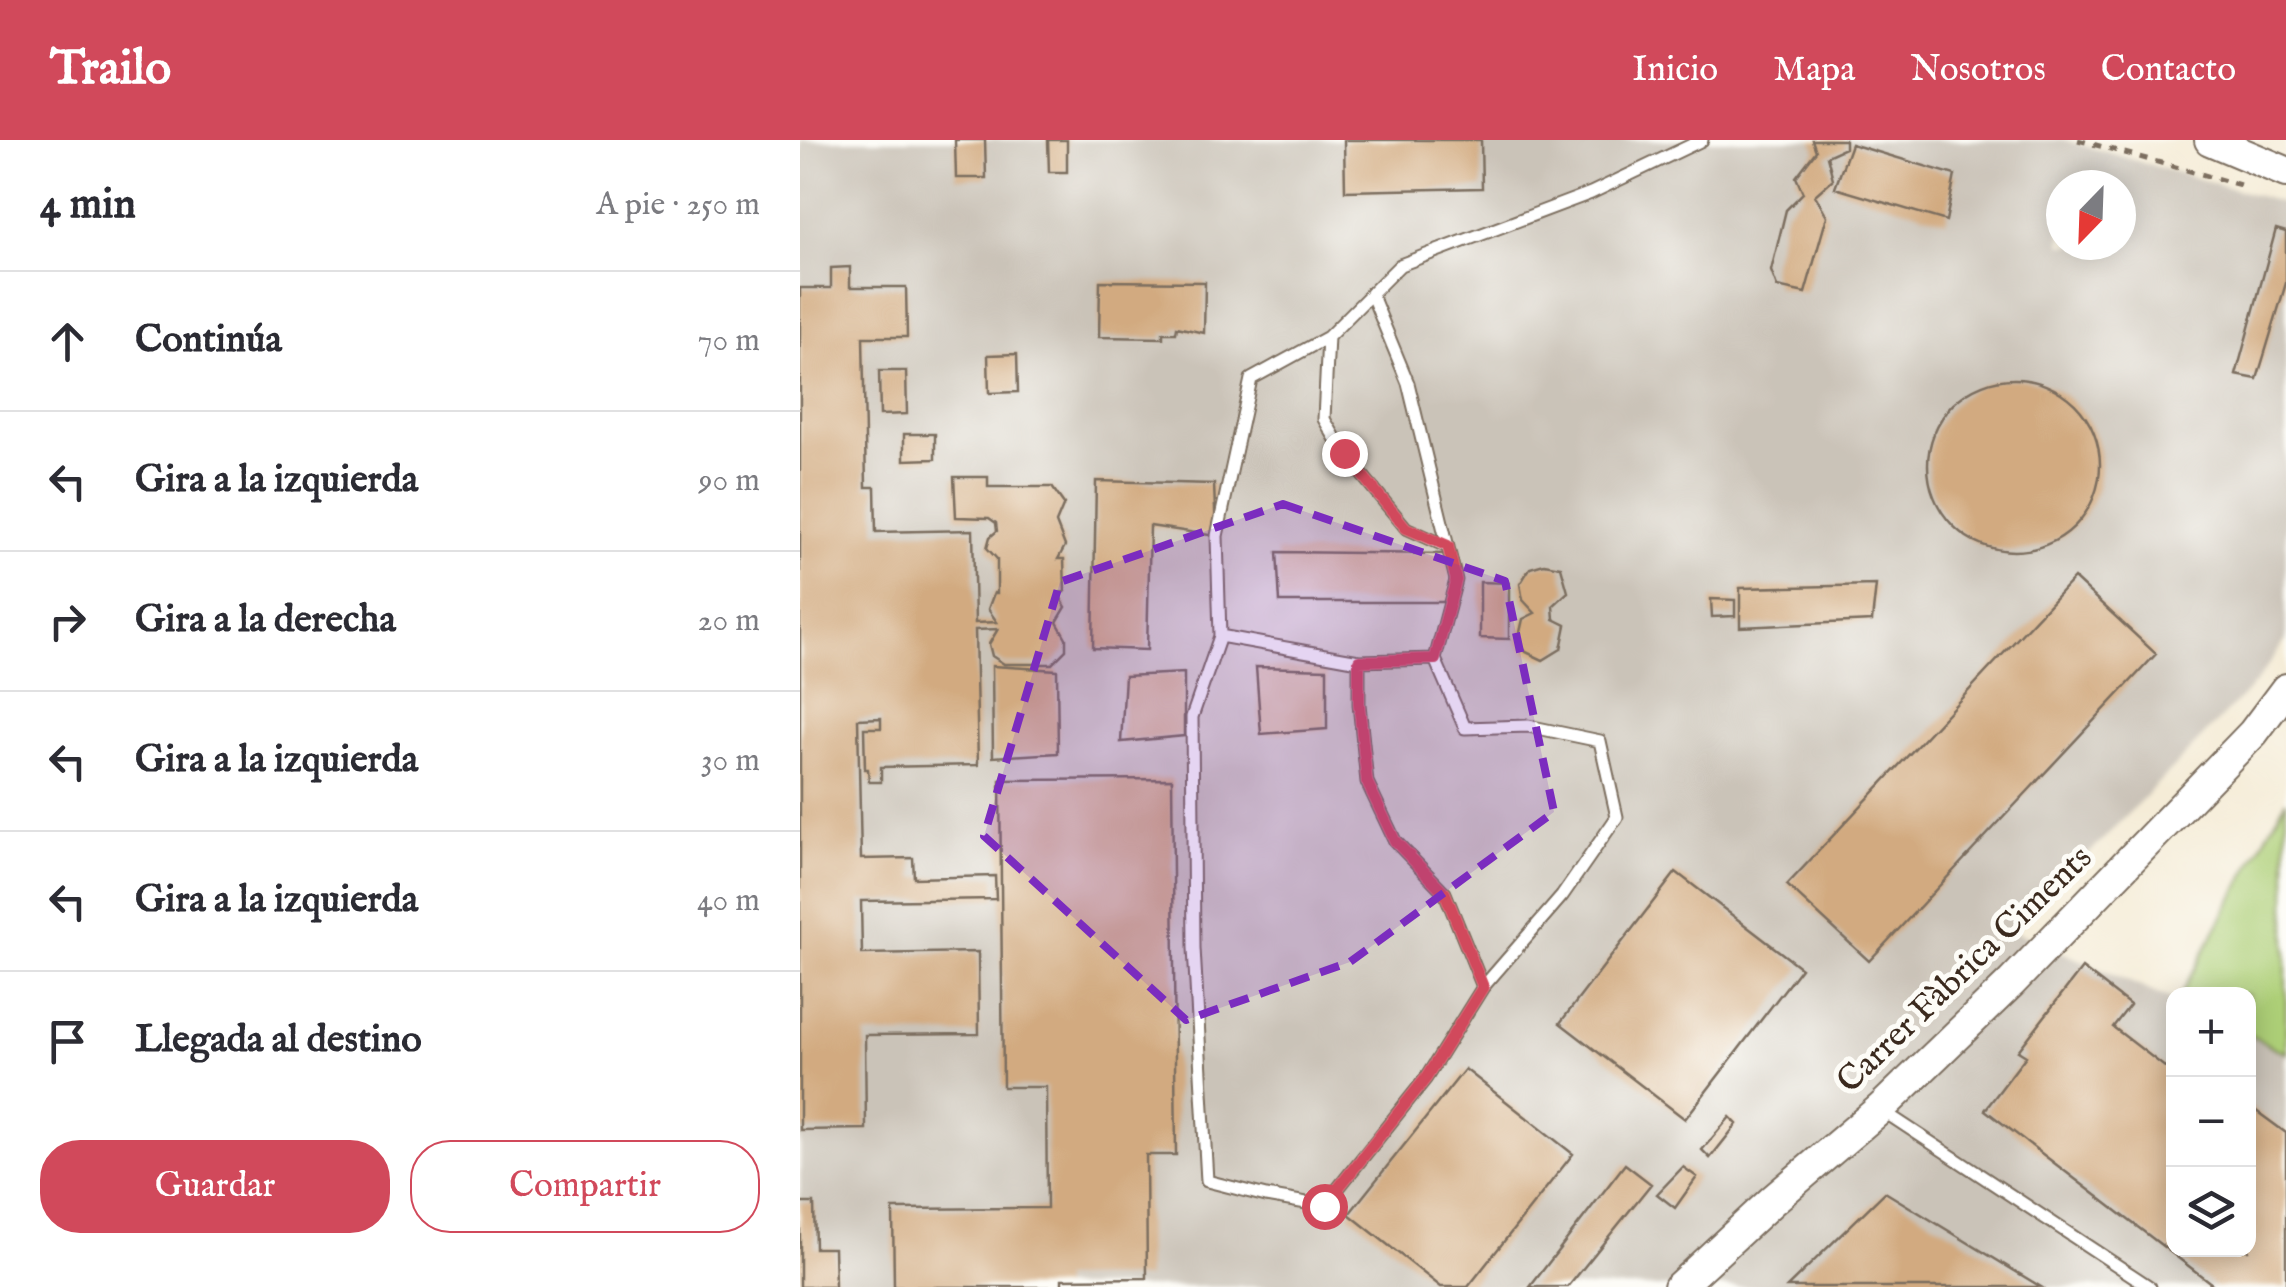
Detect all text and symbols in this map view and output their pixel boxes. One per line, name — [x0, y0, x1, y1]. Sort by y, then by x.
text: Trailo — [50, 40, 171, 100]
text: Inicio — [1632, 48, 1718, 93]
text: Mapa — [1773, 48, 1855, 93]
text: Nosotros — [1910, 48, 2046, 93]
text: Contacto — [2101, 48, 2236, 93]
north arrow — [2046, 170, 2136, 260]
text: 4 min — [40, 179, 136, 232]
text: A pie · 250 m — [596, 185, 760, 226]
icon: ahead — [40, 314, 95, 369]
text: Continúa — [135, 317, 282, 365]
text: 70 m — [698, 321, 760, 362]
route end — [1322, 431, 1368, 477]
icon: left — [40, 454, 95, 509]
text: Gira a la izquierda — [135, 457, 418, 505]
text: 90 m — [699, 461, 760, 502]
icon: right — [40, 594, 95, 649]
text: Gira a la derecha — [135, 597, 396, 645]
text: 20 m — [698, 601, 760, 642]
icon: left — [40, 734, 95, 789]
text: Gira a la izquierda — [135, 737, 418, 785]
text: 30 m — [701, 741, 760, 782]
street label: Carrer Fàbrica Ciments — [1828, 836, 2102, 1104]
icon: left — [40, 874, 95, 929]
text: Gira a la izquierda — [135, 877, 418, 925]
text: 40 m — [697, 881, 760, 922]
map controls — [2166, 987, 2256, 1257]
button: + — [2166, 987, 2256, 1077]
icon: arrive — [40, 1014, 95, 1069]
text: Llegada al destino — [135, 1017, 422, 1065]
button: − — [2166, 1077, 2256, 1167]
button: Guardar — [40, 1140, 390, 1233]
button: Compartir — [410, 1140, 760, 1233]
button: layers — [2166, 1167, 2256, 1257]
route start — [1302, 1184, 1348, 1230]

